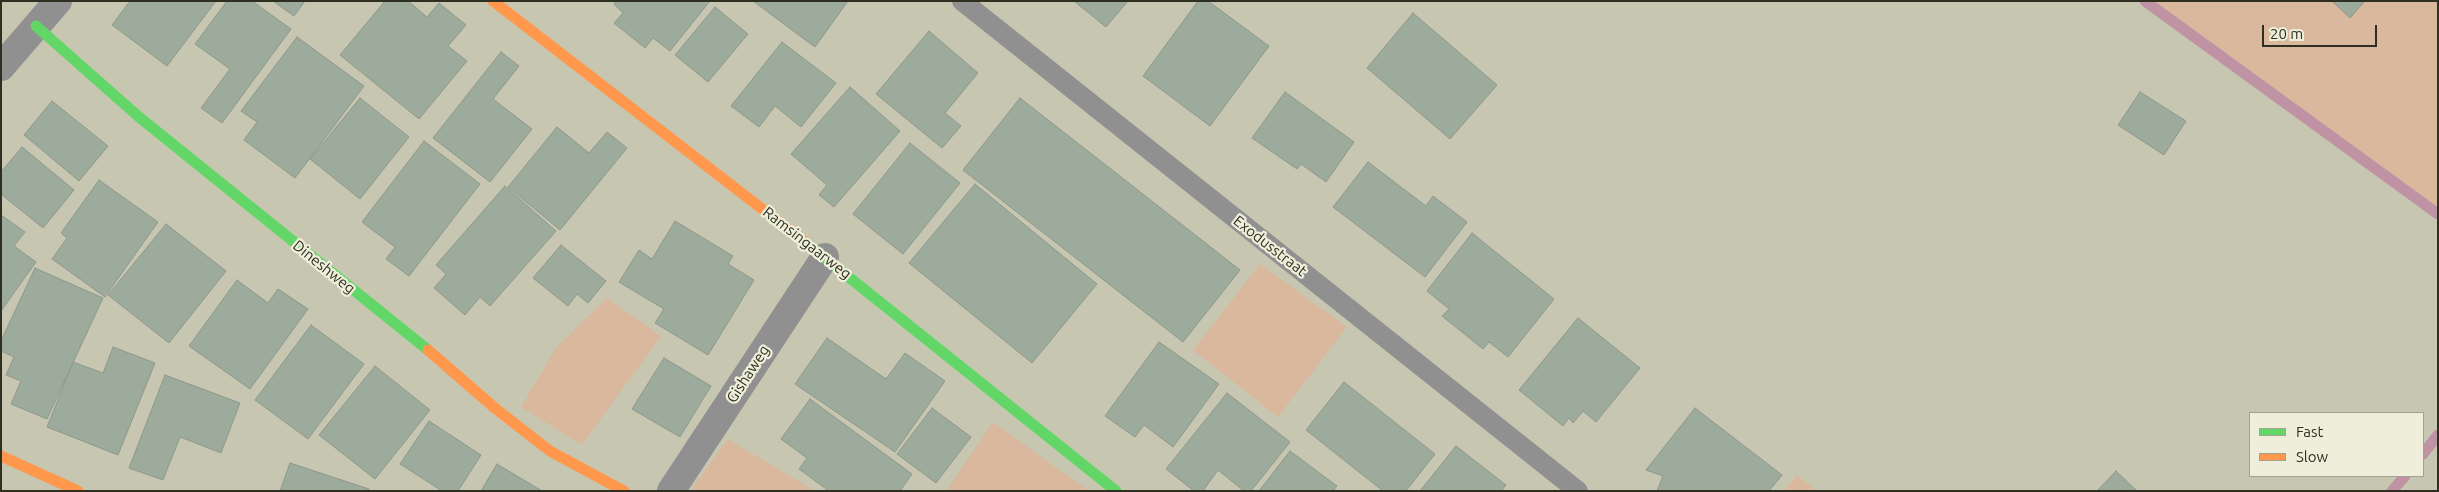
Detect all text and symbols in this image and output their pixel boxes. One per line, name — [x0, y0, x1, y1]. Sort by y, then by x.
scale bar — [2264, 15, 2379, 47]
text: 20 m — [2270, 25, 2303, 42]
street label: Ramsingaarweg — [759, 203, 855, 283]
street label: Exodusstraat — [1230, 212, 1310, 280]
street label: Dineshweg — [289, 237, 359, 297]
street label: Gishaweg — [723, 342, 773, 406]
legend — [2249, 412, 2424, 477]
text: Fast — [2296, 423, 2323, 440]
text: Slow — [2296, 448, 2328, 465]

